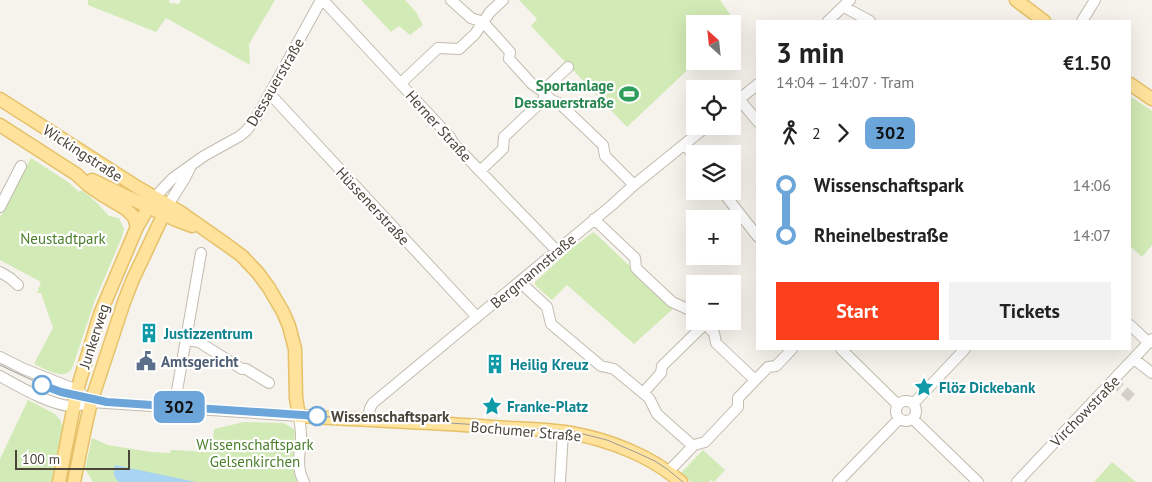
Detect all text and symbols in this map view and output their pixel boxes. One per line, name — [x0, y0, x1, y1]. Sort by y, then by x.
north arrow — [686, 15, 741, 70]
map controls — [686, 15, 741, 330]
street label: Dessauerstraße — [242, 34, 308, 130]
text: 3 min — [776, 34, 844, 71]
text: €1.50 — [1063, 51, 1111, 75]
text: 14:04 – 14:07 · Tram — [776, 72, 914, 92]
place label: Sportanlage Dessauerstraße — [514, 76, 614, 112]
button: locate — [686, 80, 741, 135]
sports icon: Sportanlage Dessauerstraße — [618, 83, 640, 105]
street label: Herner Straße — [402, 86, 476, 166]
icon: walk — [776, 119, 804, 147]
icon: forward — [829, 119, 857, 147]
street label: Wickingstraße — [40, 120, 126, 186]
text: 302 — [875, 121, 905, 144]
text: 2 — [812, 123, 821, 143]
button: layers — [686, 145, 741, 200]
street label: Hüssenerstraße — [332, 163, 414, 249]
text: Wissenschaftspark — [814, 173, 964, 197]
text: 14:06 — [1073, 175, 1111, 195]
button: + — [686, 210, 741, 265]
text: Rheinelbestraße — [814, 223, 948, 247]
text: 14:07 — [1073, 225, 1111, 245]
park label: Neustadtpark — [20, 229, 107, 248]
street label: Bergmannstraße — [486, 230, 580, 312]
button: − — [686, 275, 741, 330]
button: Start — [776, 282, 939, 340]
button: Tickets — [949, 282, 1111, 340]
street label: Junkerweg — [74, 301, 113, 372]
building icon: Justizzentrum — [138, 322, 160, 344]
place label: Justizzentrum — [163, 324, 253, 343]
public building icon: Amtsgericht — [135, 350, 157, 372]
place label: Amtsgericht — [161, 352, 239, 371]
building icon: Heilig Kreuz — [484, 353, 506, 375]
place label: Heilig Kreuz — [510, 355, 589, 374]
street label: Virchowstraße — [1046, 371, 1124, 451]
unlabelled marker — [32, 375, 52, 395]
place icon: Flöz Dickebank — [913, 376, 935, 398]
place label: Flöz Dickebank — [939, 378, 1036, 397]
line badge: 302 — [150, 391, 208, 423]
text: 302 — [164, 395, 194, 418]
place icon: Franke-Platz — [481, 395, 503, 417]
place label: Franke-Platz — [507, 397, 588, 416]
marker: Wissenschaftspark — [307, 406, 327, 426]
place label: Wissenschaftspark — [331, 407, 450, 426]
street label: Bochumer Straße — [470, 417, 582, 445]
park label: Wissenschaftspark Gelsenkirchen — [196, 435, 315, 471]
scale bar — [15, 447, 130, 470]
text: 100 m — [22, 450, 60, 468]

